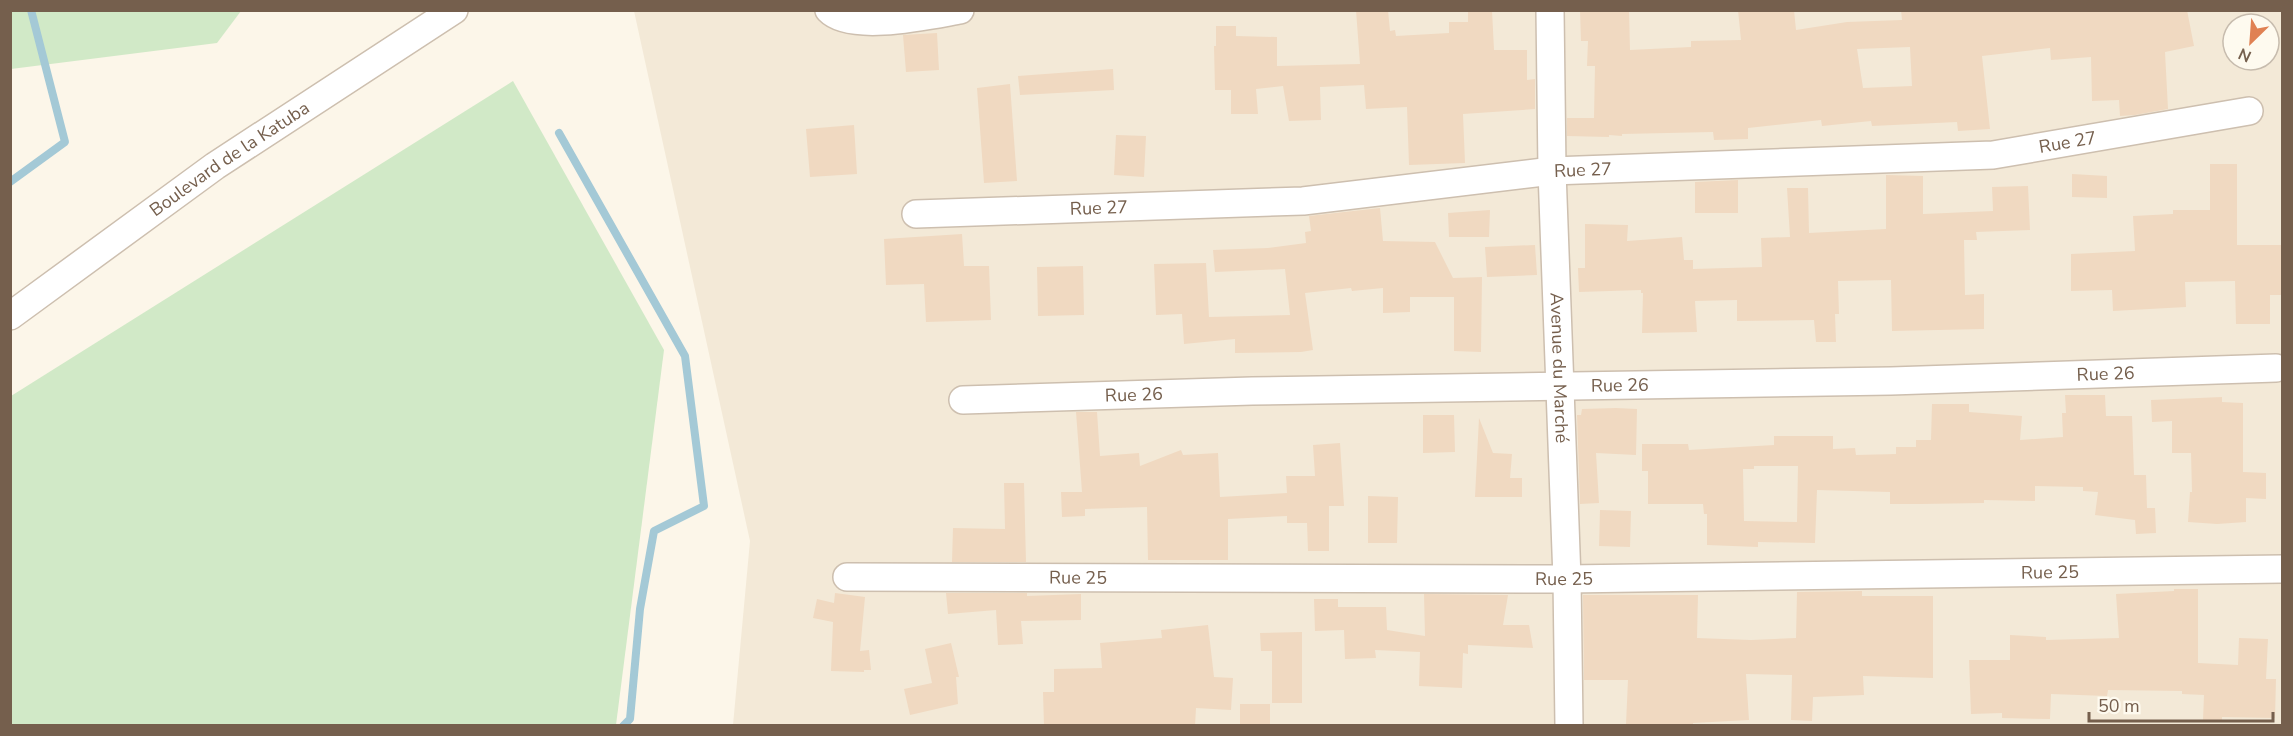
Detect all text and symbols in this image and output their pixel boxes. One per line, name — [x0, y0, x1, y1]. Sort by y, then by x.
north arrow — [2221, 12, 2281, 72]
text: N — [2235, 42, 2255, 67]
street label: Boulevard de la Katuba — [145, 96, 314, 222]
street label: Rue 27 — [2037, 125, 2098, 159]
street label: Rue 27 — [1554, 157, 1612, 183]
street label: Rue 27 — [1070, 195, 1128, 221]
street label: Avenue du Marché — [1544, 292, 1574, 444]
street label: Rue 26 — [2076, 361, 2135, 387]
street label: Rue 26 — [1591, 373, 1649, 398]
street label: Rue 26 — [1105, 382, 1163, 408]
street label: Rue 25 — [2021, 560, 2079, 585]
street label: Rue 25 — [1049, 566, 1107, 590]
street label: Rue 25 — [1535, 567, 1593, 591]
scale bar — [2089, 685, 2274, 723]
text: 50 m — [2098, 694, 2140, 718]

